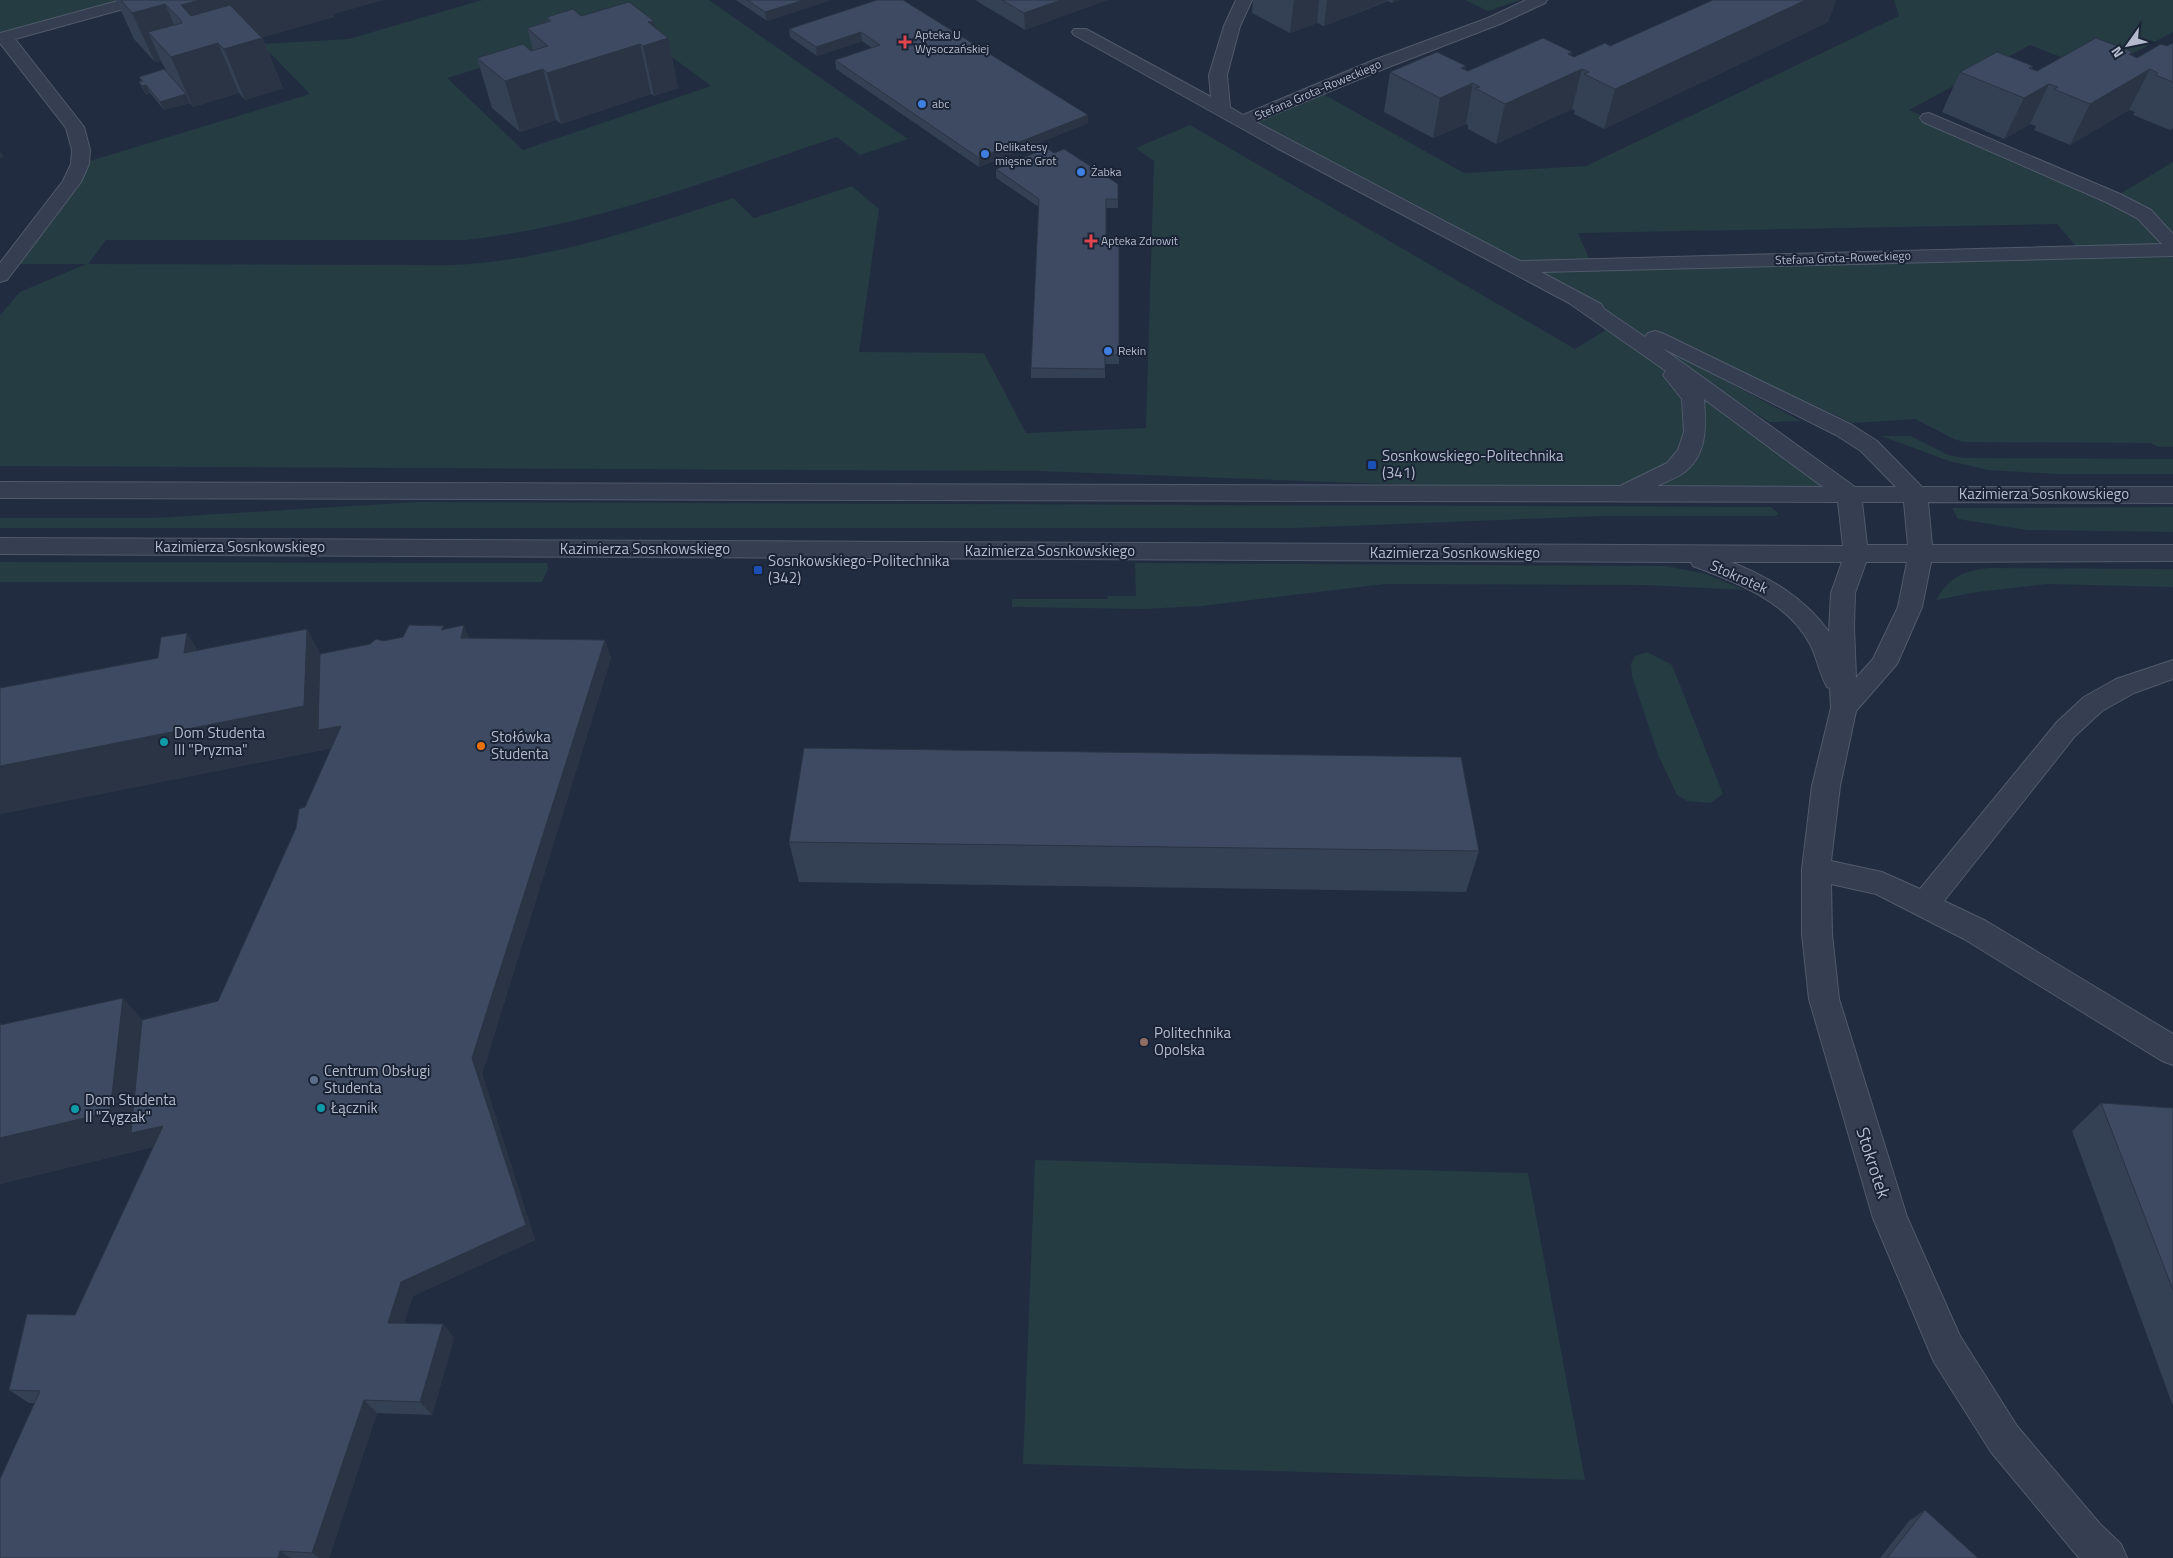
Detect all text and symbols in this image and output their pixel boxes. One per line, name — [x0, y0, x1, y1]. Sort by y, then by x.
north arrow — [2103, 20, 2153, 70]
place label: Apteka U Wysoczańskiej — [915, 25, 989, 58]
marker: Apteka U Wysoczańskiej — [899, 36, 911, 48]
text: N — [2105, 43, 2128, 62]
street label: Stefana Grota-Roweckiego — [1252, 54, 1384, 125]
place label: abc — [932, 94, 950, 113]
marker: abc — [916, 98, 928, 110]
place label: Delikatesy mięsne Grot — [995, 137, 1057, 170]
marker: Delikatesy mięsne Grot — [979, 148, 991, 160]
place label: Żabka — [1091, 162, 1121, 181]
marker: Żabka — [1075, 166, 1087, 178]
place label: Apteka Zdrowit — [1101, 231, 1179, 250]
marker: Apteka Zdrowit — [1085, 235, 1097, 247]
street label: Stefana Grota-Roweckiego — [1775, 246, 1911, 269]
place label: Rekin — [1118, 341, 1146, 360]
marker: Rekin — [1102, 345, 1114, 357]
place label: Sosnkowskiego-Politechnika (341) — [1382, 444, 1564, 484]
marker: Sosnkowskiego-Politechnika (341) — [1366, 459, 1378, 471]
street label: Kazimierza Sosnkowskiego — [1959, 482, 2129, 505]
street label: Kazimierza Sosnkowskiego — [155, 535, 325, 558]
street label: Kazimierza Sosnkowskiego — [560, 537, 730, 560]
street label: Kazimierza Sosnkowskiego — [965, 539, 1135, 562]
street label: Kazimierza Sosnkowskiego — [1370, 541, 1540, 564]
place label: Sosnkowskiego-Politechnika (342) — [768, 549, 950, 589]
street label: Stokrotek — [1707, 554, 1772, 600]
marker: Sosnkowskiego-Politechnika (342) — [752, 564, 764, 576]
place label: Dom Studenta III "Pryzma" — [174, 721, 265, 761]
place label: Stołówka Studenta — [491, 725, 551, 765]
marker: Dom Studenta III "Pryzma" — [158, 736, 170, 748]
marker: Stołówka Studenta — [475, 740, 487, 752]
place label: Politechnika Opolska — [1154, 1021, 1231, 1061]
marker: Politechnika Opolska — [1138, 1036, 1150, 1048]
place label: Centrum Obsługi Studenta — [324, 1059, 430, 1099]
marker: Centrum Obsługi Studenta — [308, 1074, 320, 1086]
place label: Dom Studenta II "Zygzak" — [85, 1088, 176, 1128]
place label: Łącznik — [330, 1096, 378, 1119]
marker: Łącznik — [315, 1102, 327, 1114]
marker: Dom Studenta II "Zygzak" — [69, 1103, 81, 1115]
street label: Stokrotek — [1849, 1124, 1898, 1202]

